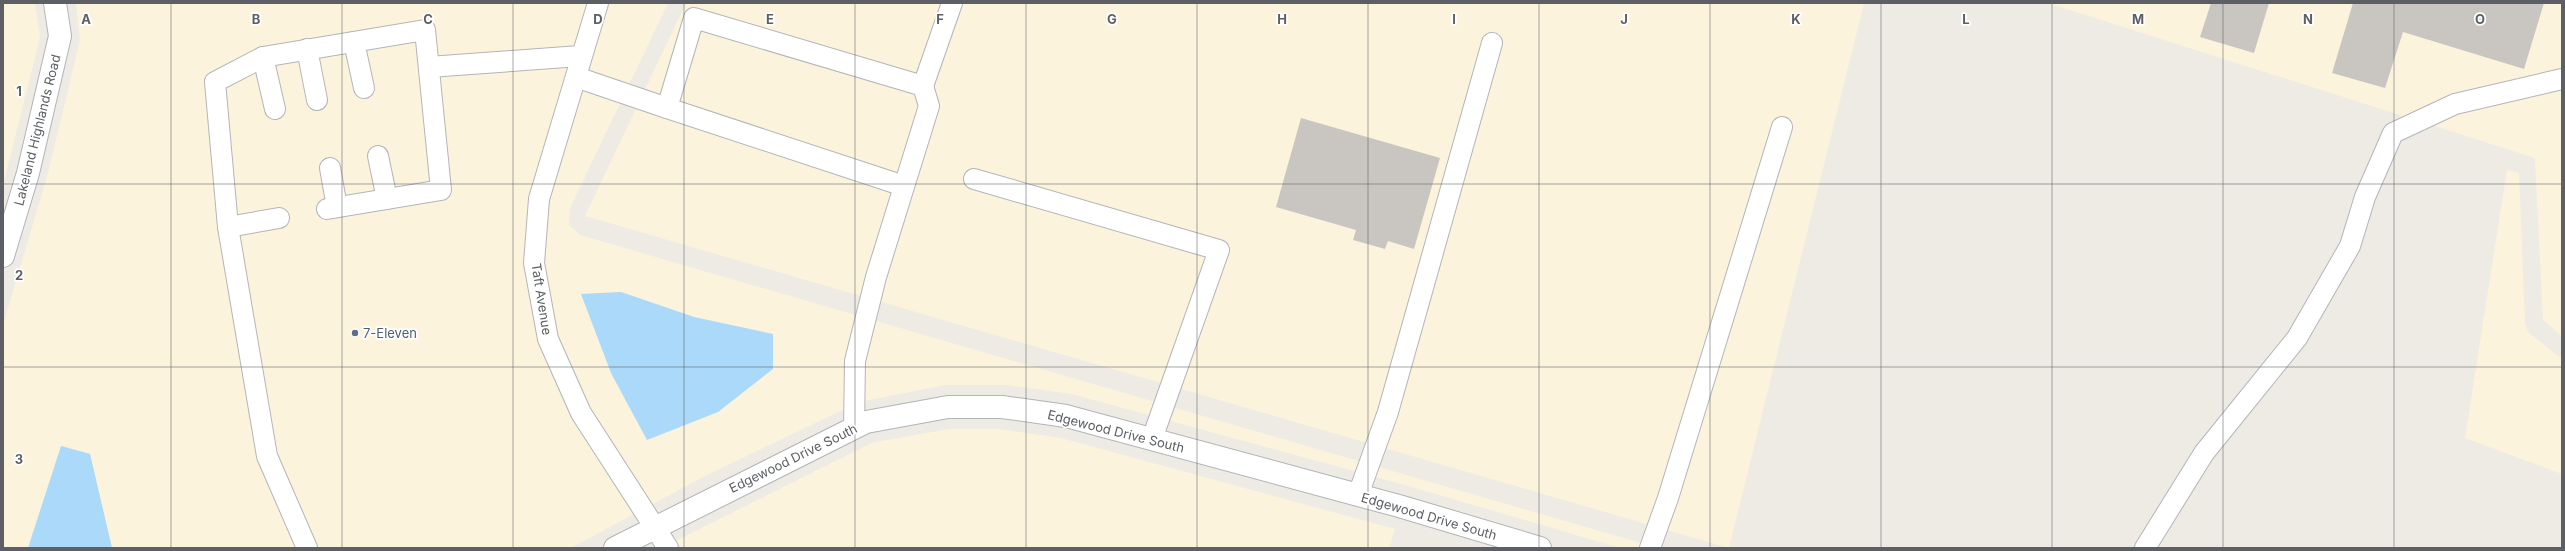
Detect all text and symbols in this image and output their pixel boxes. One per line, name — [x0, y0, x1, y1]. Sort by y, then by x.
text: A — [81, 11, 91, 27]
text: B — [252, 11, 261, 27]
text: C — [423, 11, 433, 27]
text: D — [593, 11, 603, 27]
text: E — [766, 11, 774, 27]
text: F — [936, 11, 944, 27]
text: G — [1107, 11, 1117, 27]
text: H — [1277, 11, 1287, 27]
text: I — [1452, 11, 1456, 27]
text: J — [1620, 11, 1628, 27]
text: K — [1791, 11, 1801, 27]
text: L — [1962, 11, 1970, 27]
text: M — [2132, 11, 2144, 27]
text: N — [2303, 11, 2313, 27]
text: O — [2475, 11, 2485, 27]
street label: Lakeland Highlands Road — [10, 53, 64, 207]
text: 1 — [16, 83, 22, 99]
street label: Taft Avenue — [528, 262, 556, 336]
text: 2 — [15, 267, 23, 283]
place label: 7-Eleven — [363, 325, 417, 341]
marker: 7-Eleven — [350, 328, 360, 338]
street label: Edgewood Drive South — [1046, 406, 1186, 456]
street label: Edgewood Drive South — [726, 420, 860, 496]
text: 3 — [15, 451, 23, 467]
street label: Edgewood Drive South — [1359, 489, 1499, 543]

